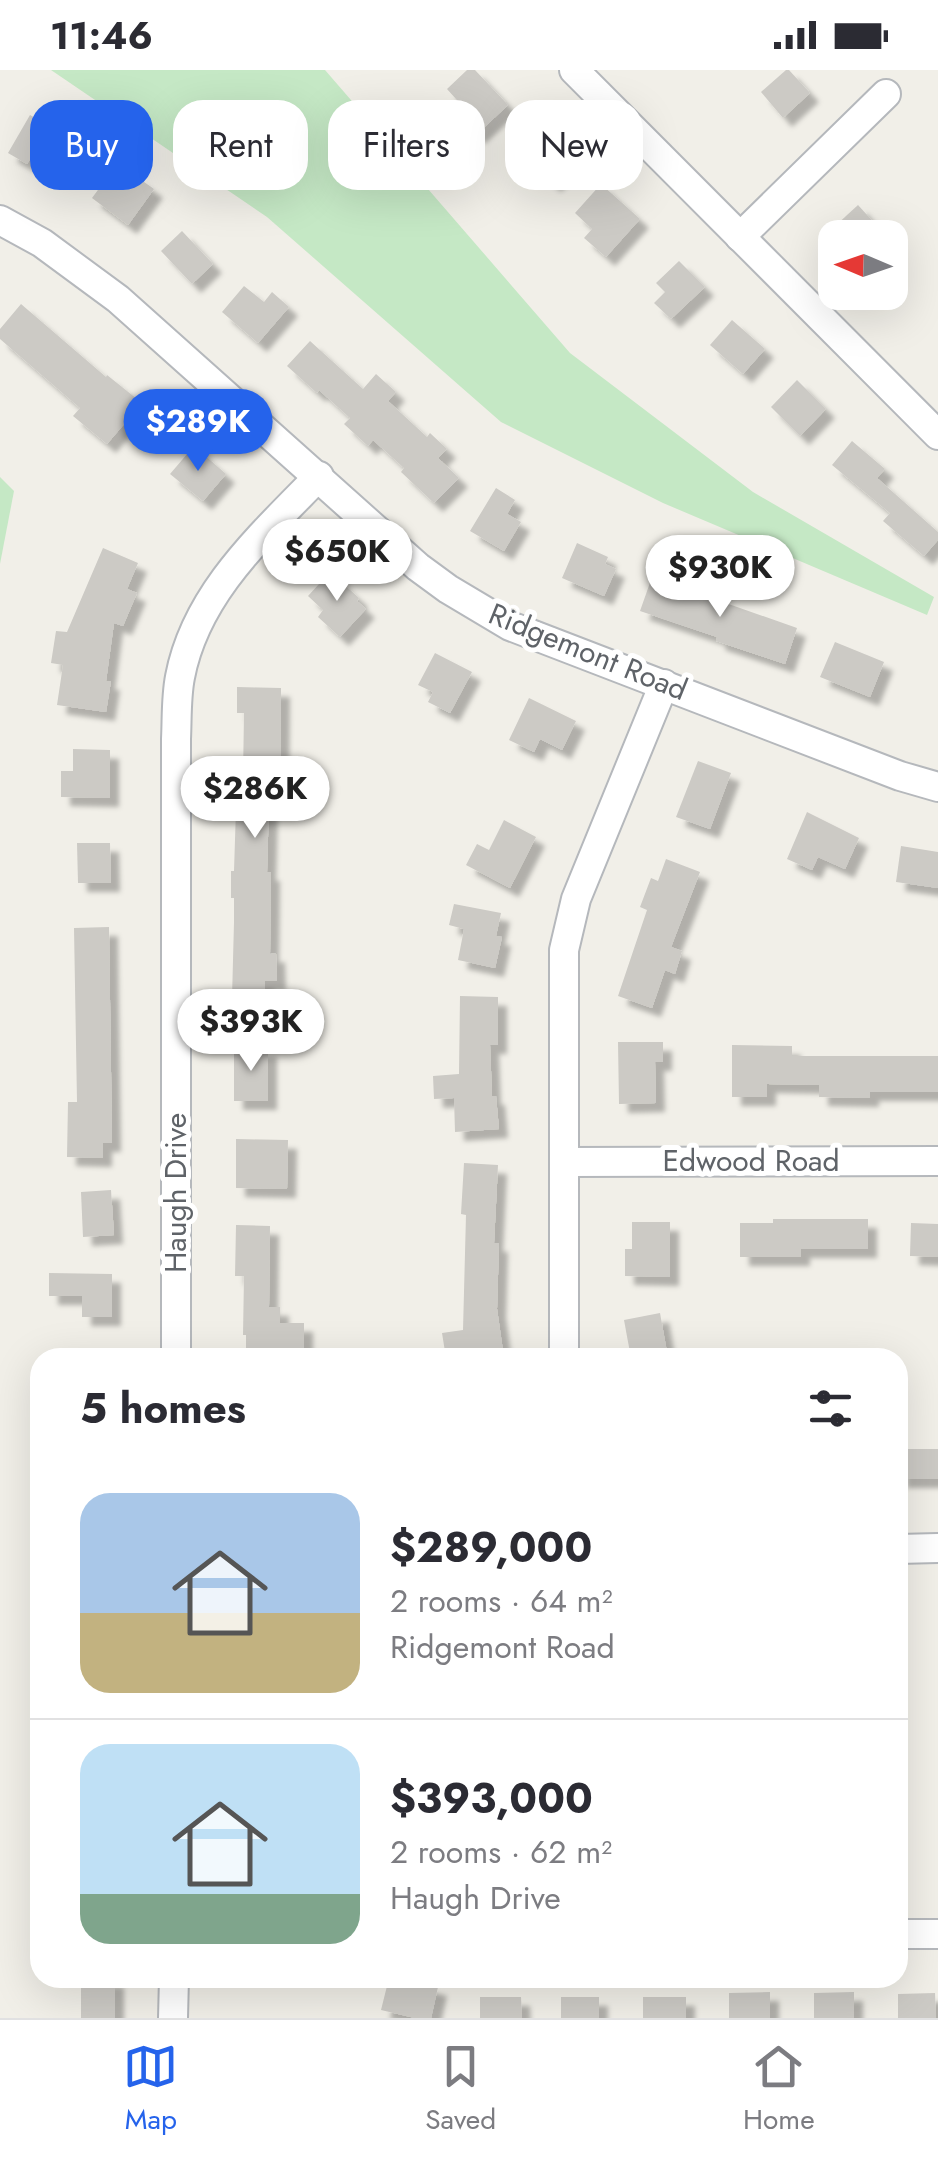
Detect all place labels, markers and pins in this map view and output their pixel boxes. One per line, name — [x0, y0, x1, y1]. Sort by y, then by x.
pin: $289K — [128, 389, 268, 474]
pin: $650K — [267, 519, 407, 604]
pin: $930K — [650, 535, 790, 620]
pin: $286K — [185, 756, 325, 841]
pin: $393K — [181, 989, 321, 1074]

